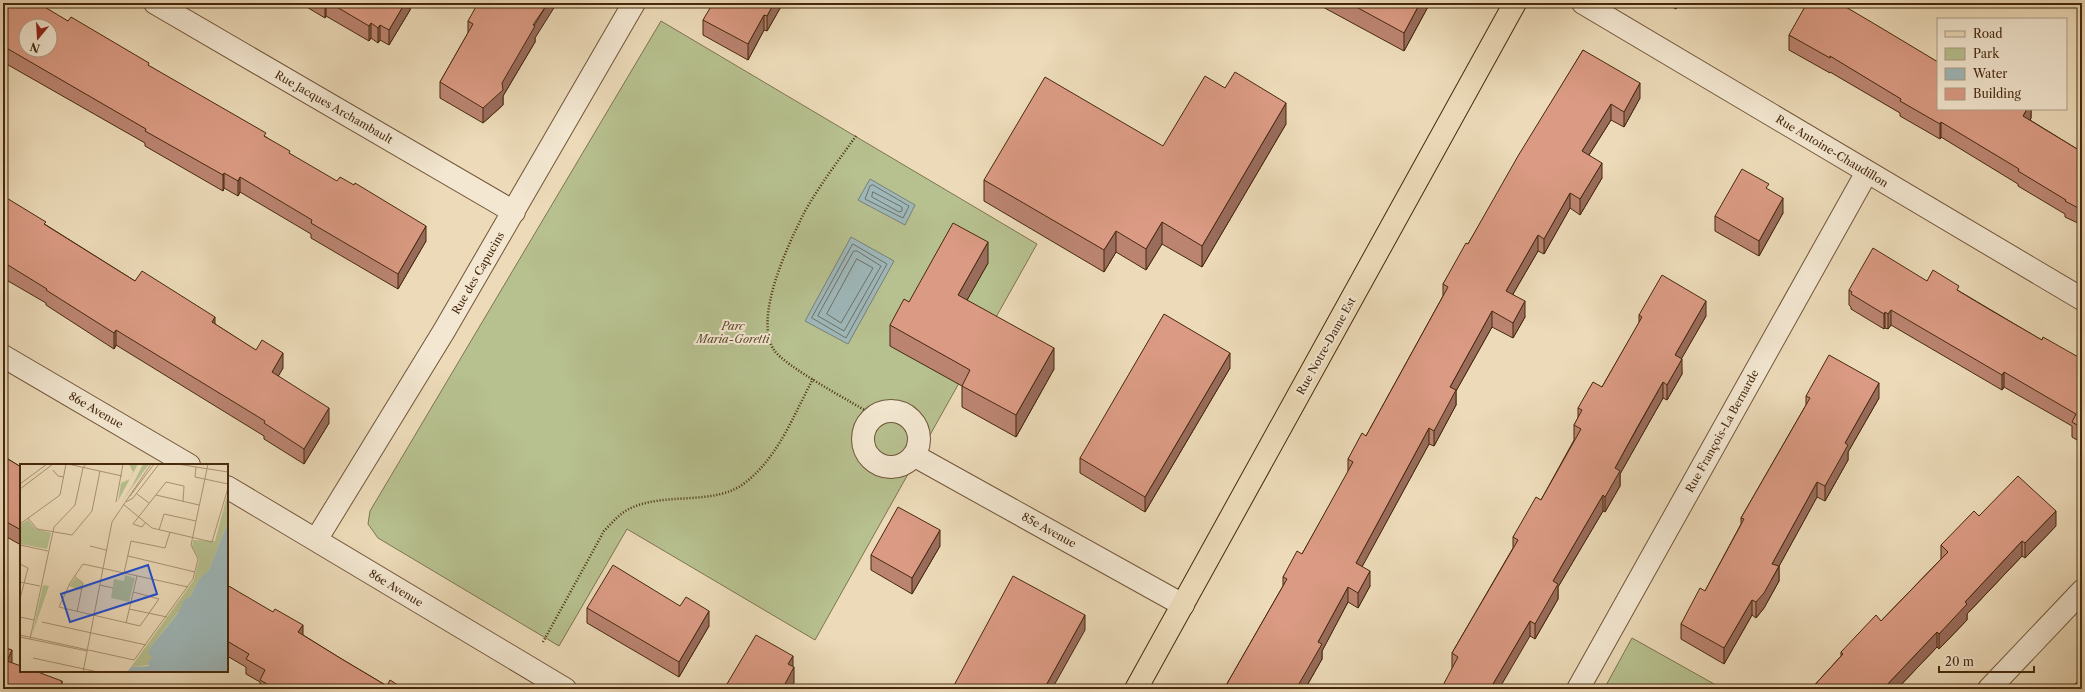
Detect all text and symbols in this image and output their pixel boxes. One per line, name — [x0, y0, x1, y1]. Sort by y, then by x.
north arrow — [18, 18, 58, 58]
legend — [1937, 18, 2067, 110]
text: Road — [1973, 26, 2003, 41]
text: N — [28, 39, 42, 56]
text: Park — [1973, 46, 2000, 61]
text: Water — [1972, 66, 2007, 81]
street label: Rue Jacques Archambault — [273, 67, 396, 147]
text: Building — [1973, 86, 2021, 101]
street label: Rue Antoine-Chaudillon — [1773, 112, 1891, 190]
street label: Rue des Capucins — [449, 229, 507, 317]
street label: Rue Notre-Dame Est — [1293, 295, 1359, 397]
park label: Parc Maria-Goretti — [695, 319, 770, 346]
street label: Rue François-La Bernarde — [1682, 367, 1762, 495]
street label: 86e Avenue — [66, 389, 126, 431]
inset map — [20, 464, 228, 672]
street label: 85e Avenue — [1019, 509, 1079, 551]
street label: 86e Avenue — [366, 566, 426, 610]
scale bar — [1939, 648, 2034, 674]
text: 20 m — [1945, 654, 1974, 669]

